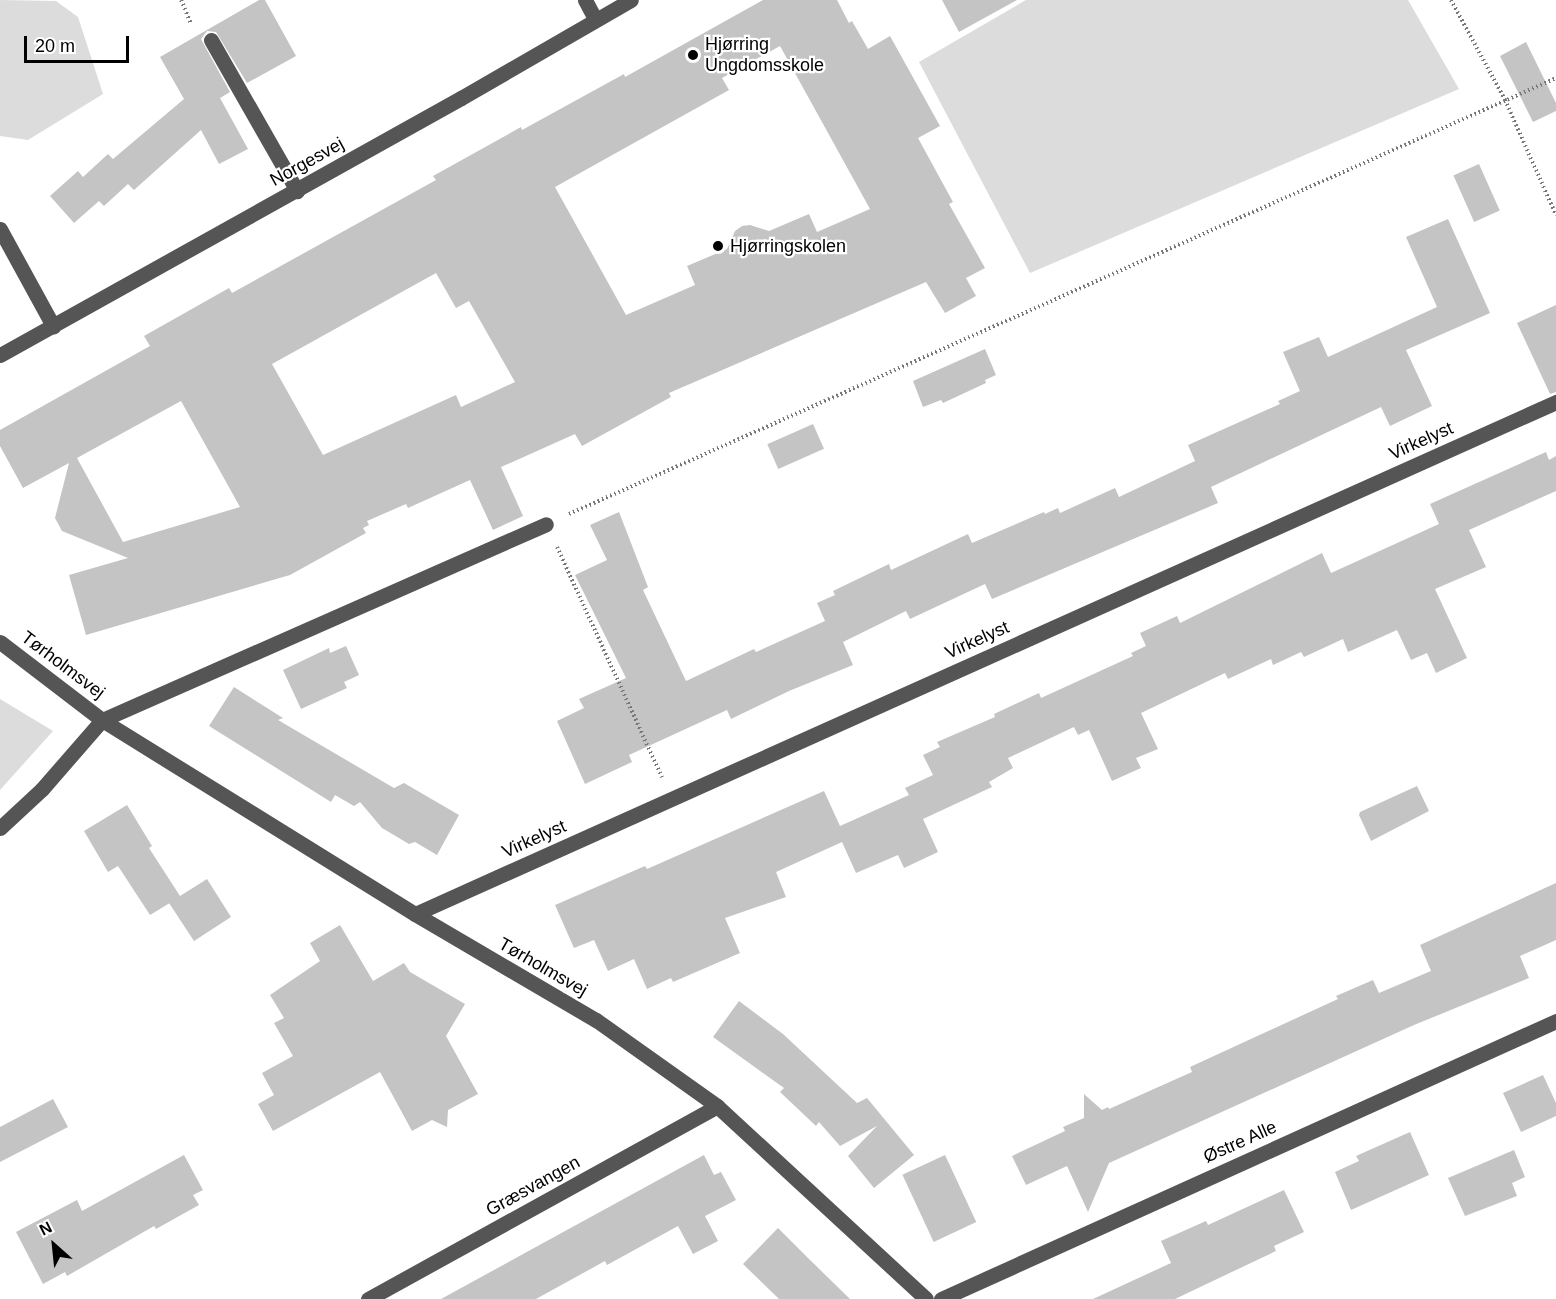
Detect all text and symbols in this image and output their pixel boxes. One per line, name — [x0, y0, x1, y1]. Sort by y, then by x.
scale bar — [27, 24, 132, 62]
place label: Hjørring Ungdomsskole — [705, 34, 824, 76]
text: 20 m — [35, 36, 75, 56]
marker: Hjørring Ungdomsskole — [686, 48, 700, 62]
street label: Norgesvej — [266, 133, 348, 191]
place label: Hjørringskolen — [730, 235, 846, 257]
marker: Hjørringskolen — [711, 239, 725, 253]
street label: Virkelyst — [1386, 417, 1456, 465]
street label: Virkelyst — [942, 616, 1012, 664]
street label: Tørholmsvej — [17, 627, 109, 703]
street label: Virkelyst — [499, 815, 569, 863]
street label: Tørholmsvej — [495, 933, 591, 1001]
street label: Østre Alle — [1200, 1116, 1280, 1168]
street label: Græsvangen — [482, 1151, 584, 1221]
north arrow — [24, 1215, 84, 1275]
text: N — [37, 1218, 55, 1239]

